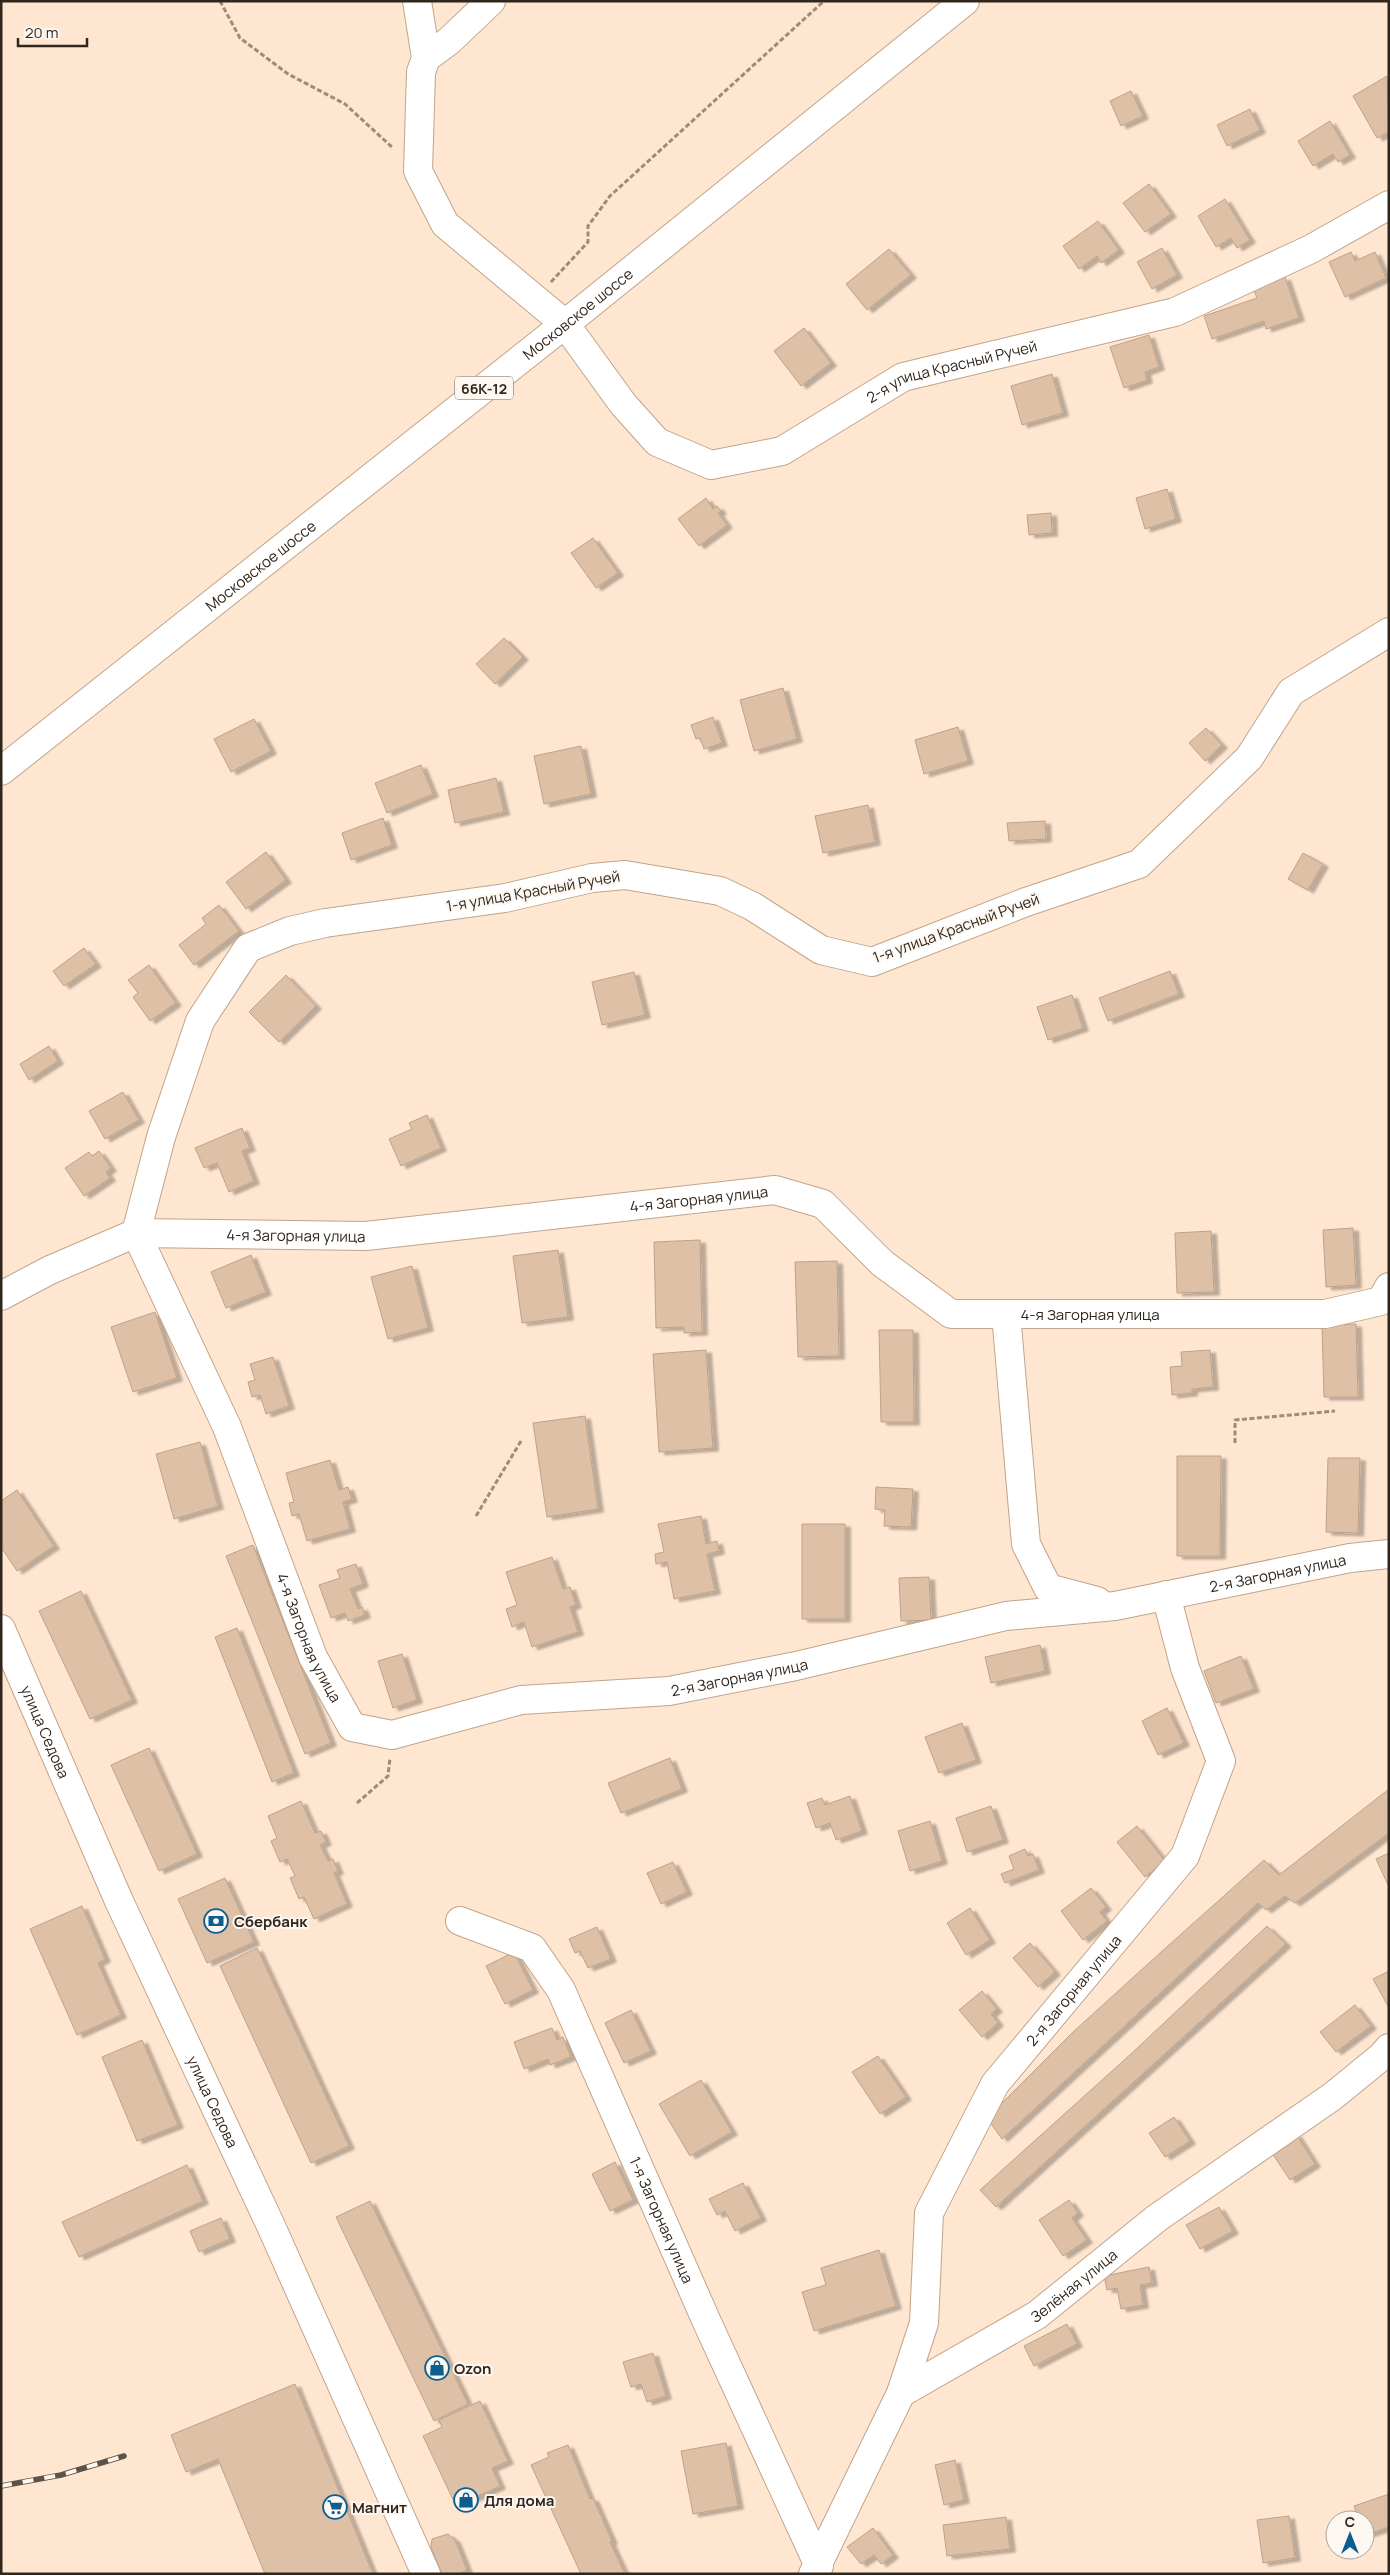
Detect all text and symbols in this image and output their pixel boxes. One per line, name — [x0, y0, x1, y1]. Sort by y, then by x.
scale bar — [18, 15, 86, 47]
text: 20 m — [25, 22, 58, 43]
street label: Московское шоссе — [518, 263, 637, 364]
street label: 2-я улица Красный Ручей — [862, 335, 1039, 408]
road number: 66К-12 — [455, 376, 513, 399]
street label: Московское шоссе — [201, 515, 320, 616]
street label: 1-я улица Красный Ручей — [444, 865, 622, 917]
street label: 1-я улица Красный Ручей — [870, 888, 1042, 968]
street label: 4-я Загорная улица — [628, 1180, 769, 1217]
street label: 4-я Загорная улица — [226, 1224, 366, 1246]
street label: 4-я Загорная улица — [1020, 1304, 1160, 1325]
street label: 2-я Загорная улица — [1207, 1549, 1348, 1597]
street label: 4-я Загорная улица — [272, 1570, 347, 1706]
street label: 2-я Загорная улица — [669, 1653, 810, 1701]
street label: улица Седова — [16, 1682, 75, 1781]
bank icon: Сбербанк — [203, 1908, 229, 1934]
place label: Сбербанк — [234, 1911, 308, 1932]
street label: 2-я Загорная улица — [1021, 1930, 1126, 2050]
street label: улица Седова — [182, 2052, 243, 2151]
street label: 1-я Загорная улица — [625, 2153, 699, 2286]
street label: Зелёная улица — [1026, 2244, 1121, 2327]
shop icon: Ozon — [424, 2355, 450, 2381]
place label: Ozon — [454, 2358, 491, 2379]
shop icon: Для дома — [453, 2487, 479, 2513]
place label: Для дома — [484, 2490, 554, 2511]
supermarket icon: Магнит — [322, 2494, 348, 2520]
place label: Магнит — [352, 2497, 407, 2518]
north arrow — [1325, 2510, 1375, 2560]
text: С — [1345, 2512, 1355, 2531]

